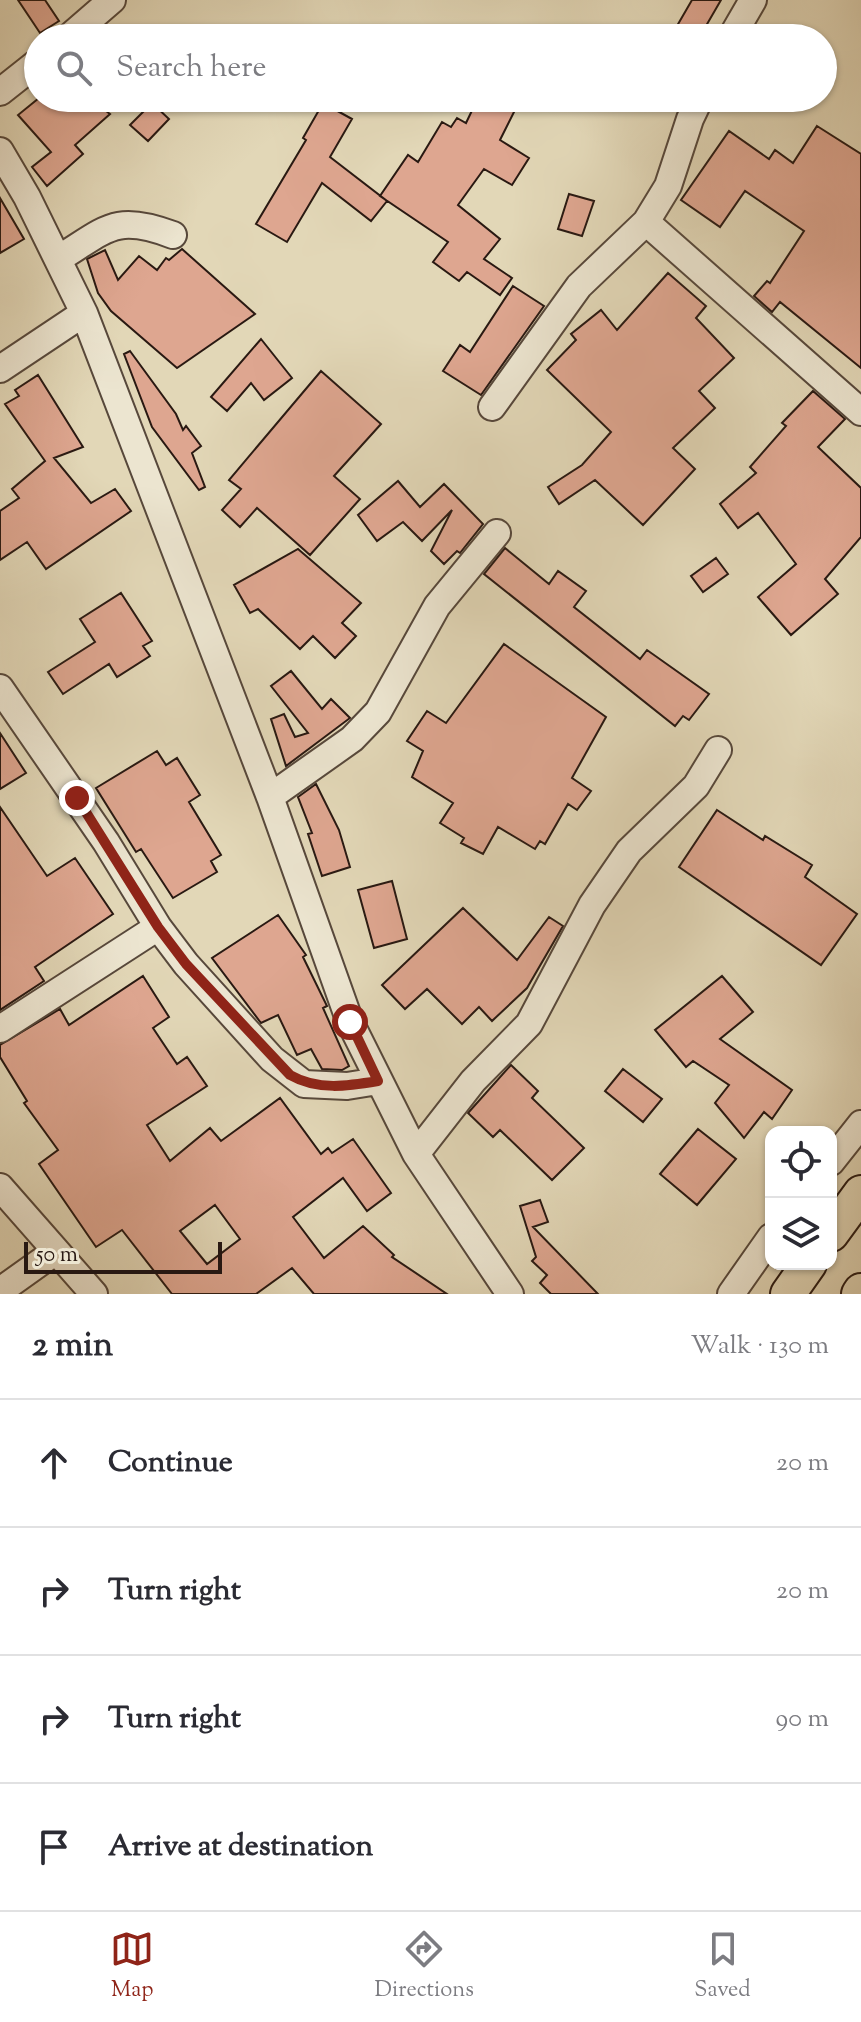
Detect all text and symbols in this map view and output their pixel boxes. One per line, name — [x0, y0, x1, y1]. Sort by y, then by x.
search box — [24, 24, 837, 112]
icon: search — [52, 46, 96, 90]
text: Search here — [116, 47, 266, 90]
route end — [59, 780, 95, 816]
route start — [332, 1004, 368, 1040]
map controls — [765, 1126, 837, 1270]
button: locate — [765, 1126, 837, 1198]
button: layers — [765, 1198, 837, 1270]
scale bar — [24, 1238, 222, 1274]
text: 50 m — [36, 1240, 78, 1272]
text: 2 min — [32, 1322, 113, 1371]
text: Walk · 130 m — [690, 1328, 829, 1365]
icon: ahead — [32, 1441, 76, 1485]
text: Continue — [108, 1442, 233, 1485]
text: 20 m — [776, 1445, 829, 1482]
icon: right — [32, 1569, 76, 1613]
text: Turn right — [108, 1570, 241, 1613]
text: 20 m — [776, 1573, 829, 1610]
icon: right — [32, 1697, 76, 1741]
text: Turn right — [108, 1698, 241, 1741]
text: 90 m — [776, 1701, 829, 1738]
icon: arrive — [32, 1825, 76, 1869]
text: Arrive at destination — [108, 1826, 373, 1869]
tab: Map — [110, 1927, 154, 2007]
tab: Directions — [375, 1927, 474, 2007]
tab: Saved — [694, 1927, 751, 2007]

